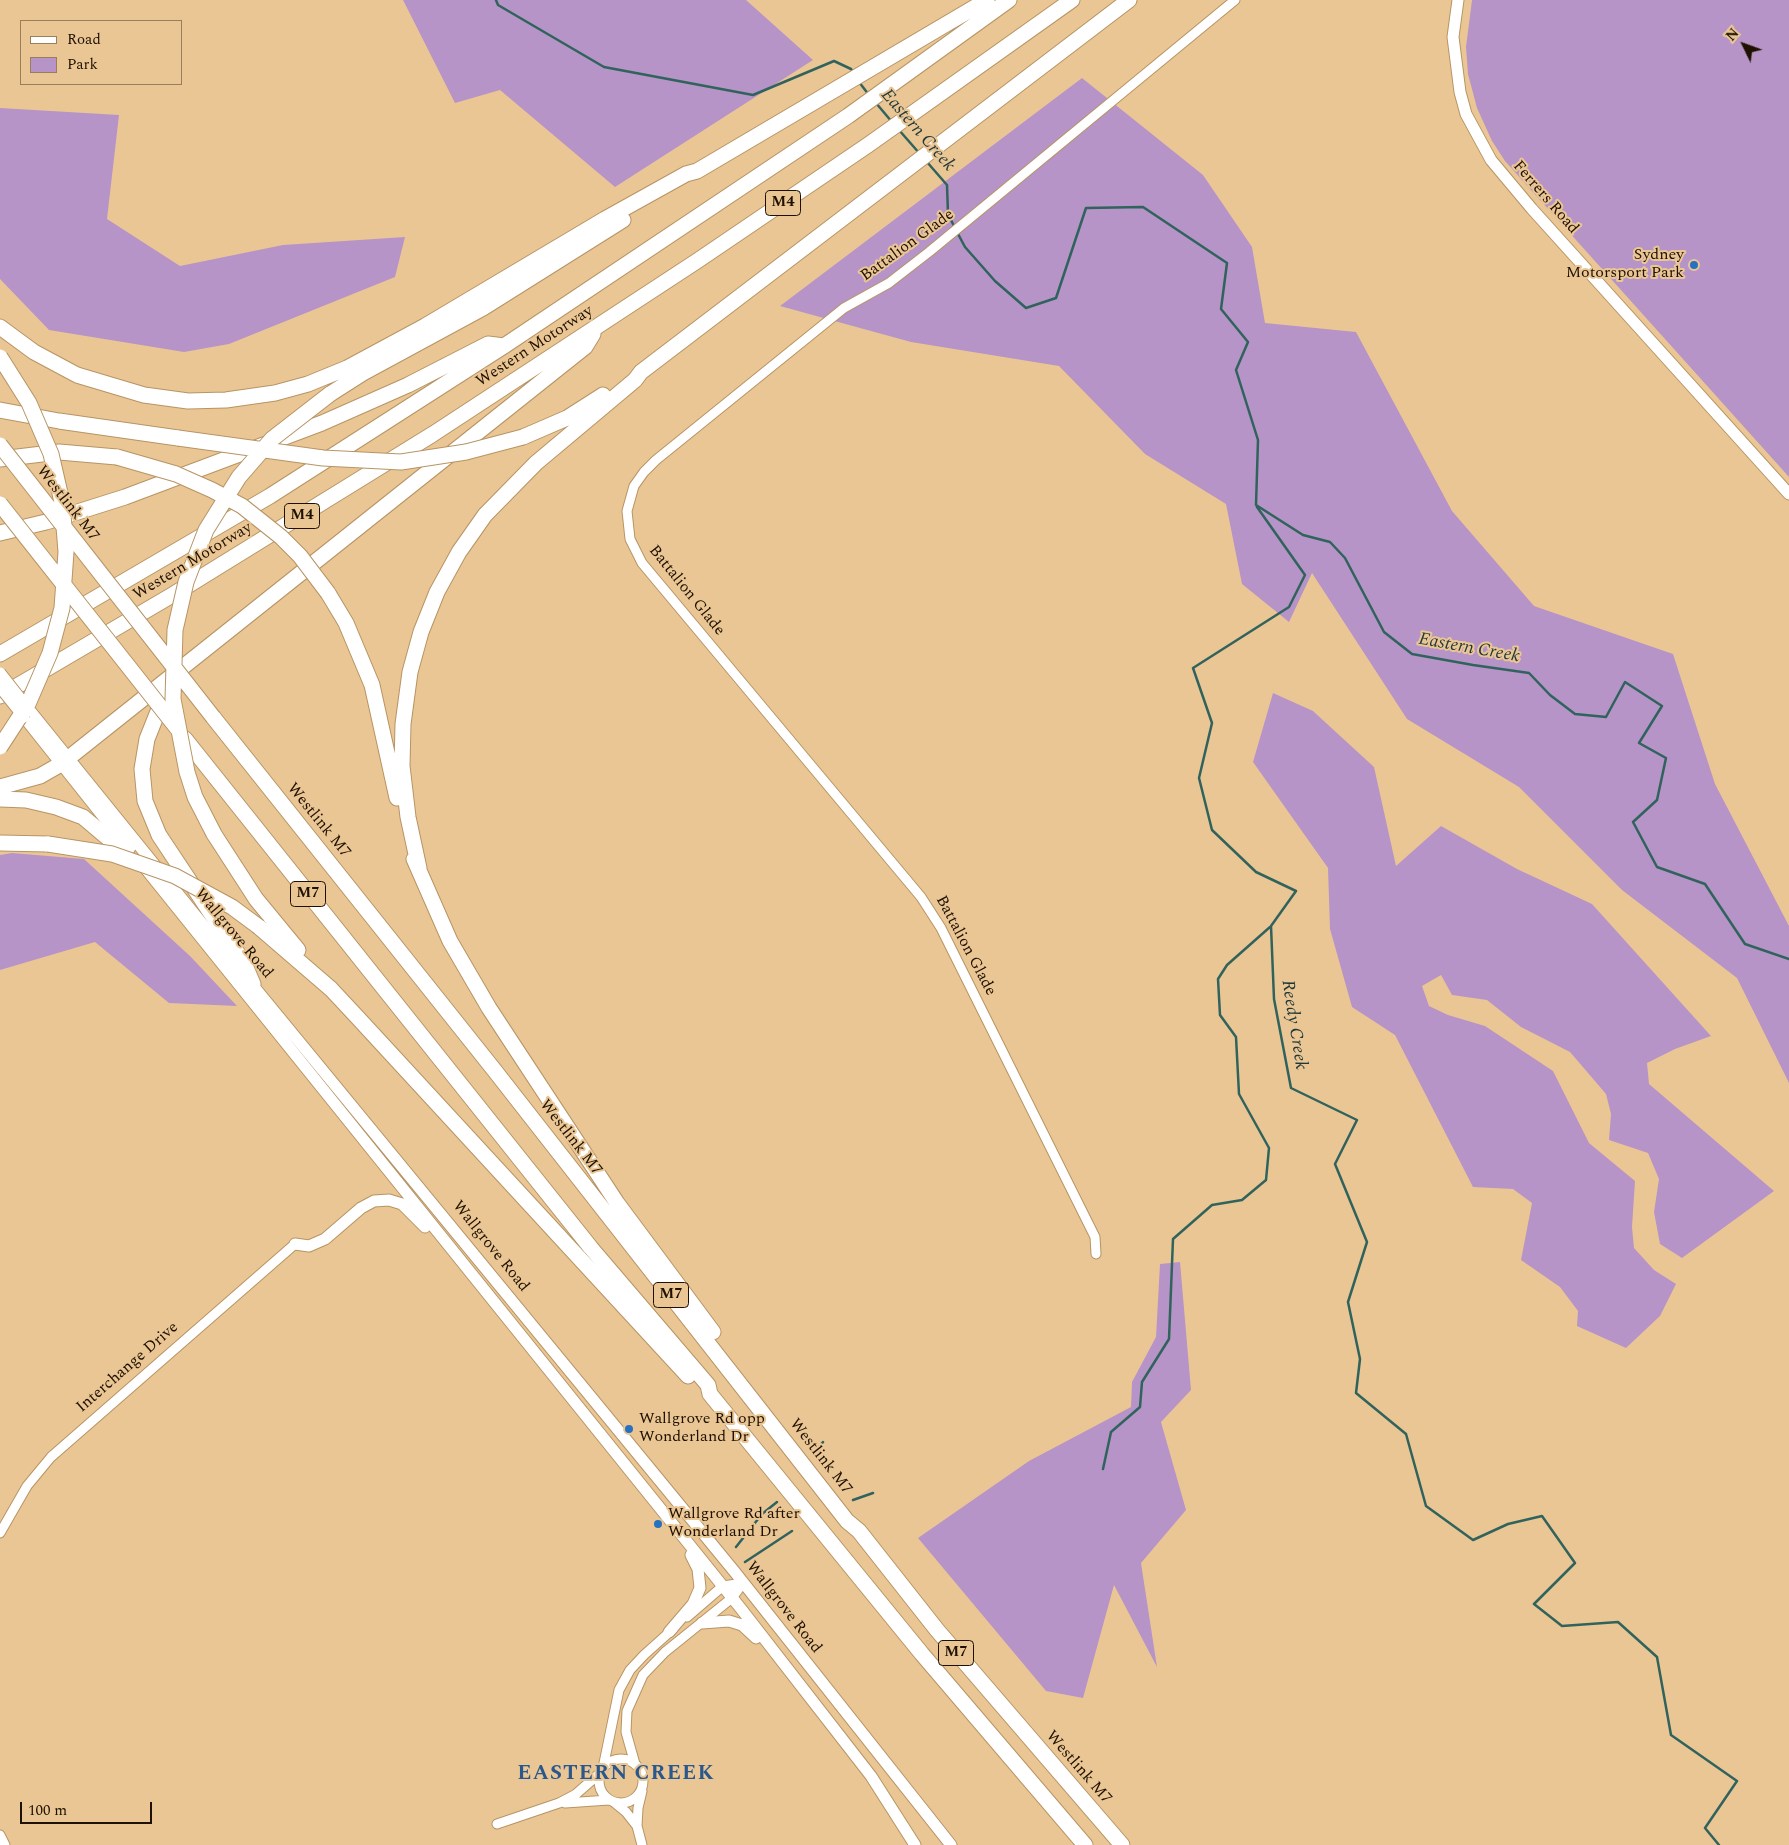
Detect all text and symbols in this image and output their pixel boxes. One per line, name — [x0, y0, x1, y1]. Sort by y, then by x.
legend — [20, 20, 182, 85]
north arrow — [1719, 20, 1769, 70]
text: N — [1721, 23, 1744, 46]
text: Road — [67, 28, 101, 51]
text: Park — [67, 53, 98, 76]
water label: Eastern Creek — [875, 85, 959, 177]
street label: Ferrers Road — [1508, 157, 1582, 239]
road number: M4 — [766, 190, 800, 216]
street label: Battalion Glade — [858, 206, 958, 286]
place label: Sydney Motorsport Park — [1566, 246, 1684, 284]
marker: Sydney Motorsport Park — [1688, 259, 1700, 271]
street label: Western Motorway — [473, 302, 597, 392]
street label: Westlink M7 — [31, 462, 103, 546]
road number: M4 — [284, 504, 320, 528]
street label: Western Motorway — [130, 519, 256, 605]
street label: Battalion Glade — [644, 542, 728, 640]
water label: Eastern Creek — [1417, 629, 1521, 669]
street label: Westlink M7 — [282, 780, 354, 862]
road number: M7 — [290, 882, 326, 906]
street label: Wallgrove Road — [190, 885, 276, 983]
street label: Battalion Glade — [931, 893, 999, 999]
water label: Reedy Creek — [1275, 979, 1311, 1071]
street label: Westlink M7 — [534, 1096, 606, 1180]
street label: Wallgrove Road — [447, 1198, 533, 1296]
road number: M7 — [654, 1282, 688, 1308]
street label: Interchange Drive — [73, 1319, 183, 1417]
place label: Wallgrove Rd opp Wonderland Dr — [639, 1410, 765, 1448]
street label: Westlink M7 — [784, 1415, 856, 1499]
marker: Wallgrove Rd opp Wonderland Dr — [623, 1423, 635, 1435]
place label: Wallgrove Rd after Wonderland Dr — [668, 1505, 800, 1543]
marker: Wallgrove Rd after Wonderland Dr — [652, 1518, 664, 1530]
street label: Wallgrove Road — [741, 1558, 825, 1658]
road number: M7 — [938, 1640, 974, 1666]
street label: Westlink M7 — [1041, 1727, 1115, 1809]
district label: EASTERN CREEK — [516, 1762, 716, 1788]
scale bar — [22, 1792, 155, 1824]
text: 100 m — [28, 1799, 67, 1822]

